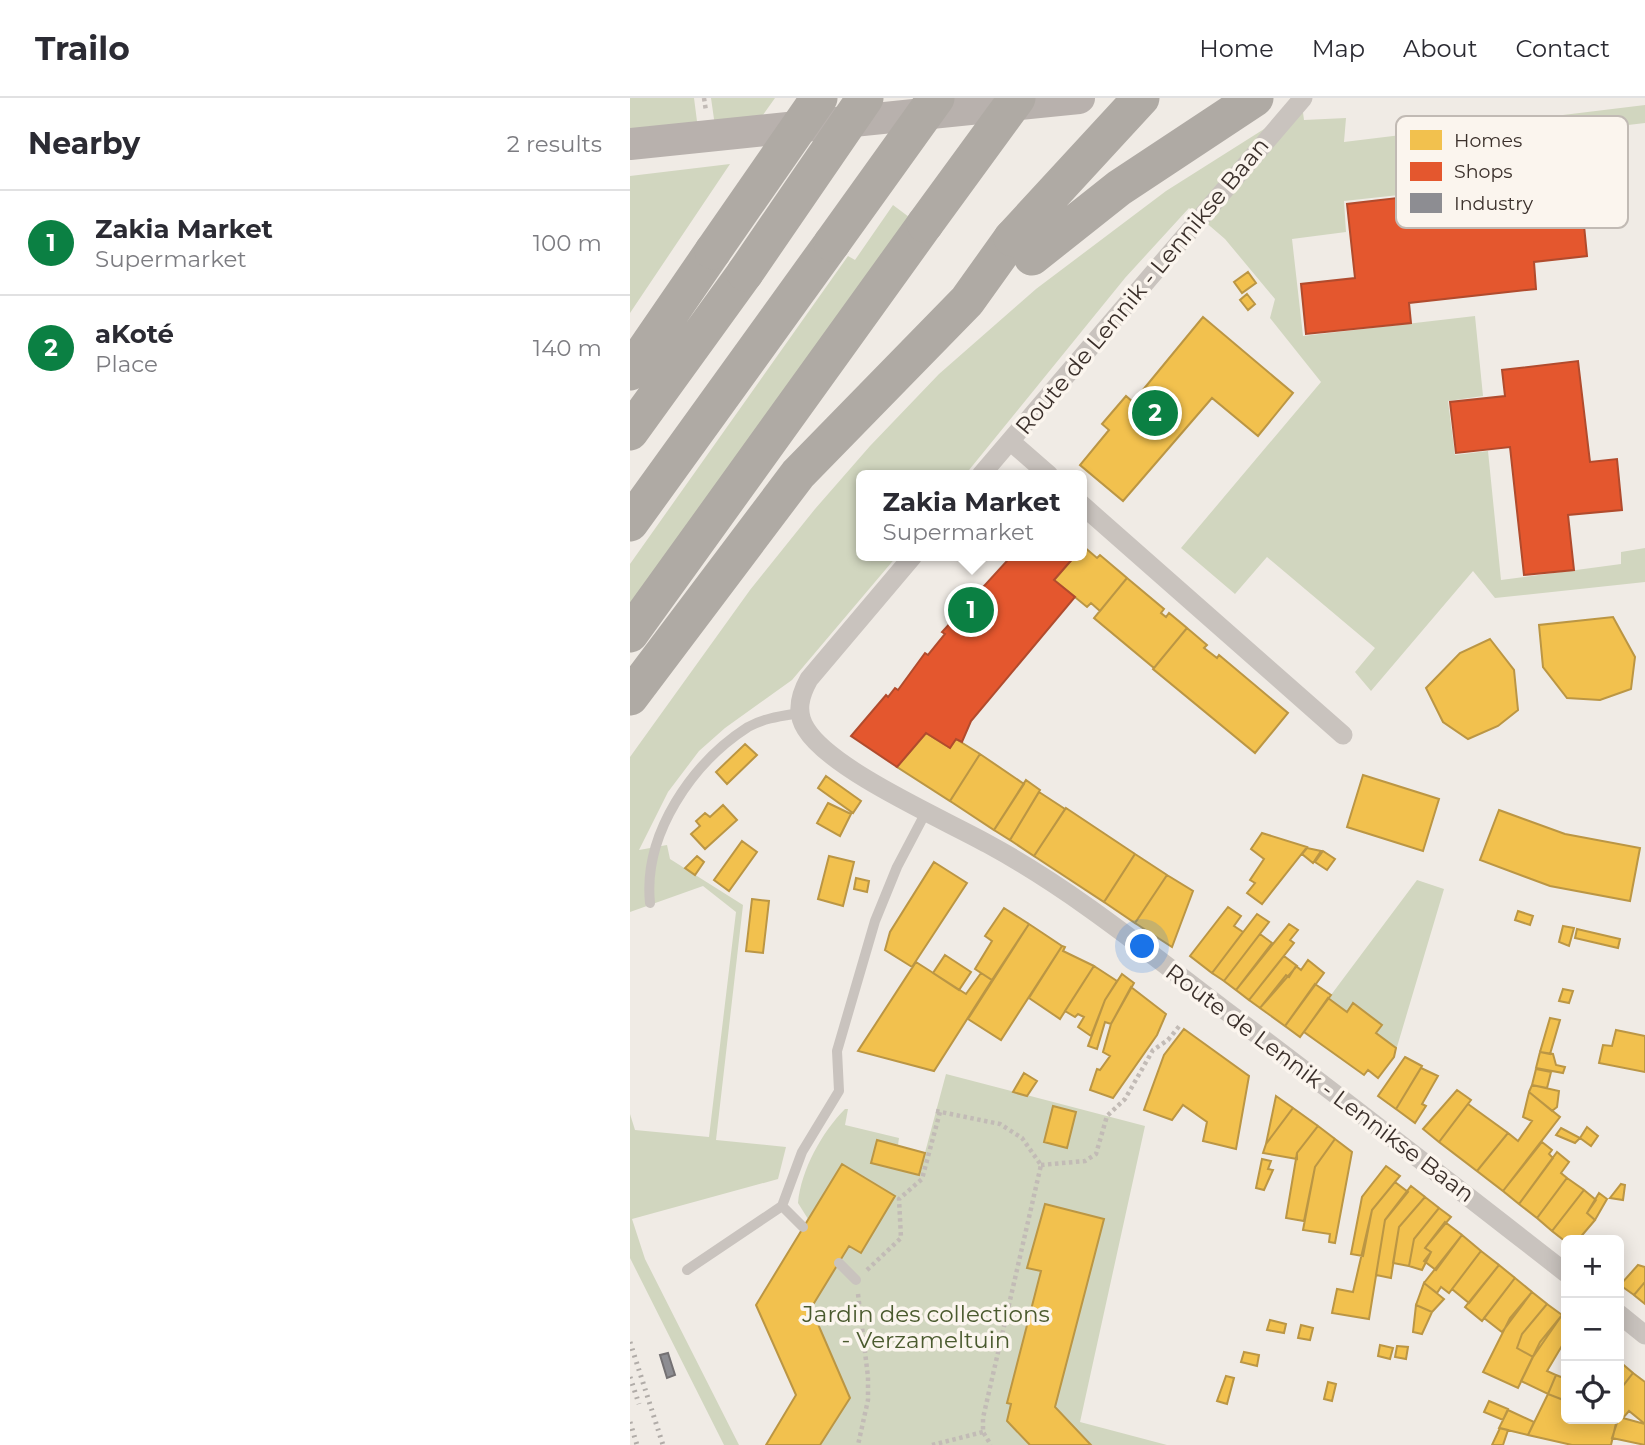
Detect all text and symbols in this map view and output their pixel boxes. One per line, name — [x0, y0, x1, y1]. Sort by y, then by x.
text: Trailo — [35, 28, 130, 68]
text: Home — [1199, 34, 1274, 63]
text: Map — [1312, 34, 1365, 63]
text: About — [1403, 34, 1477, 63]
text: Contact — [1515, 34, 1610, 63]
legend — [1396, 116, 1628, 228]
text: Nearby — [28, 125, 140, 162]
text: Homes — [1454, 129, 1522, 152]
text: 2 results — [507, 130, 602, 158]
street label: Route de Lennik - Lennikse Baan — [1009, 132, 1275, 440]
text: Shops — [1454, 160, 1513, 183]
text: Industry — [1454, 192, 1534, 215]
text: Zakia Market — [95, 213, 273, 245]
text: 1 — [46, 229, 56, 257]
text: 100 m — [533, 229, 602, 257]
text: Supermarket — [95, 245, 247, 273]
text: aKoté — [95, 318, 174, 350]
text: 2 — [44, 334, 58, 362]
text: 140 m — [533, 334, 602, 362]
text: Place — [95, 350, 158, 378]
pin: 2 — [1132, 387, 1178, 439]
popup — [856, 470, 1087, 561]
text: Zakia Market — [883, 486, 1060, 518]
text: Supermarket — [883, 518, 1034, 546]
pin: 1 — [948, 584, 994, 636]
your location — [1125, 929, 1159, 963]
street label: Route de Lennik - Lennikse Baan — [1160, 958, 1480, 1208]
map controls — [1561, 1235, 1624, 1424]
button: + — [1561, 1235, 1624, 1298]
button: − — [1561, 1298, 1624, 1361]
park label: Jardin des collections - Verzameltuin — [801, 1300, 1050, 1354]
button: locate — [1561, 1361, 1624, 1424]

